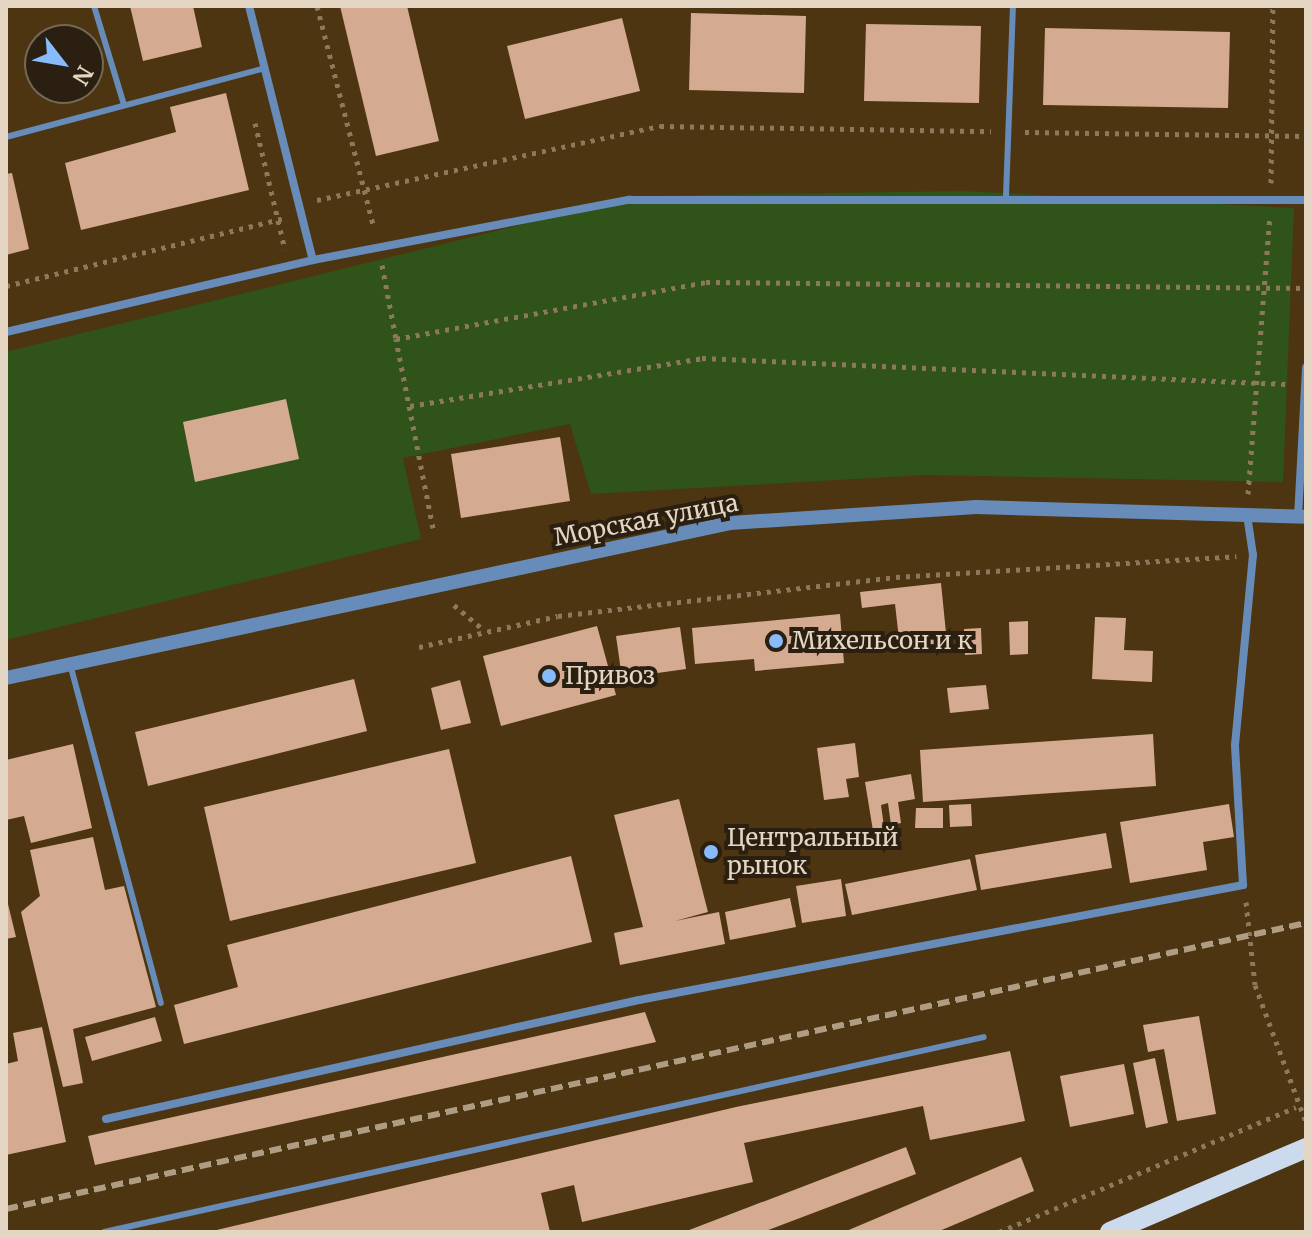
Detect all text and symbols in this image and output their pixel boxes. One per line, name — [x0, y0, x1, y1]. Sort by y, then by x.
north arrow — [24, 24, 104, 104]
text: N — [66, 61, 99, 90]
street label: Морская улица — [552, 488, 740, 552]
place label: Михельсон и к — [792, 627, 973, 655]
marker: Михельсон и к — [767, 632, 785, 650]
place label: Привоз — [565, 662, 655, 690]
marker: Привоз — [540, 667, 558, 685]
place label: Центральный рынок — [727, 824, 898, 880]
marker: Центральный рынок — [702, 843, 720, 861]

